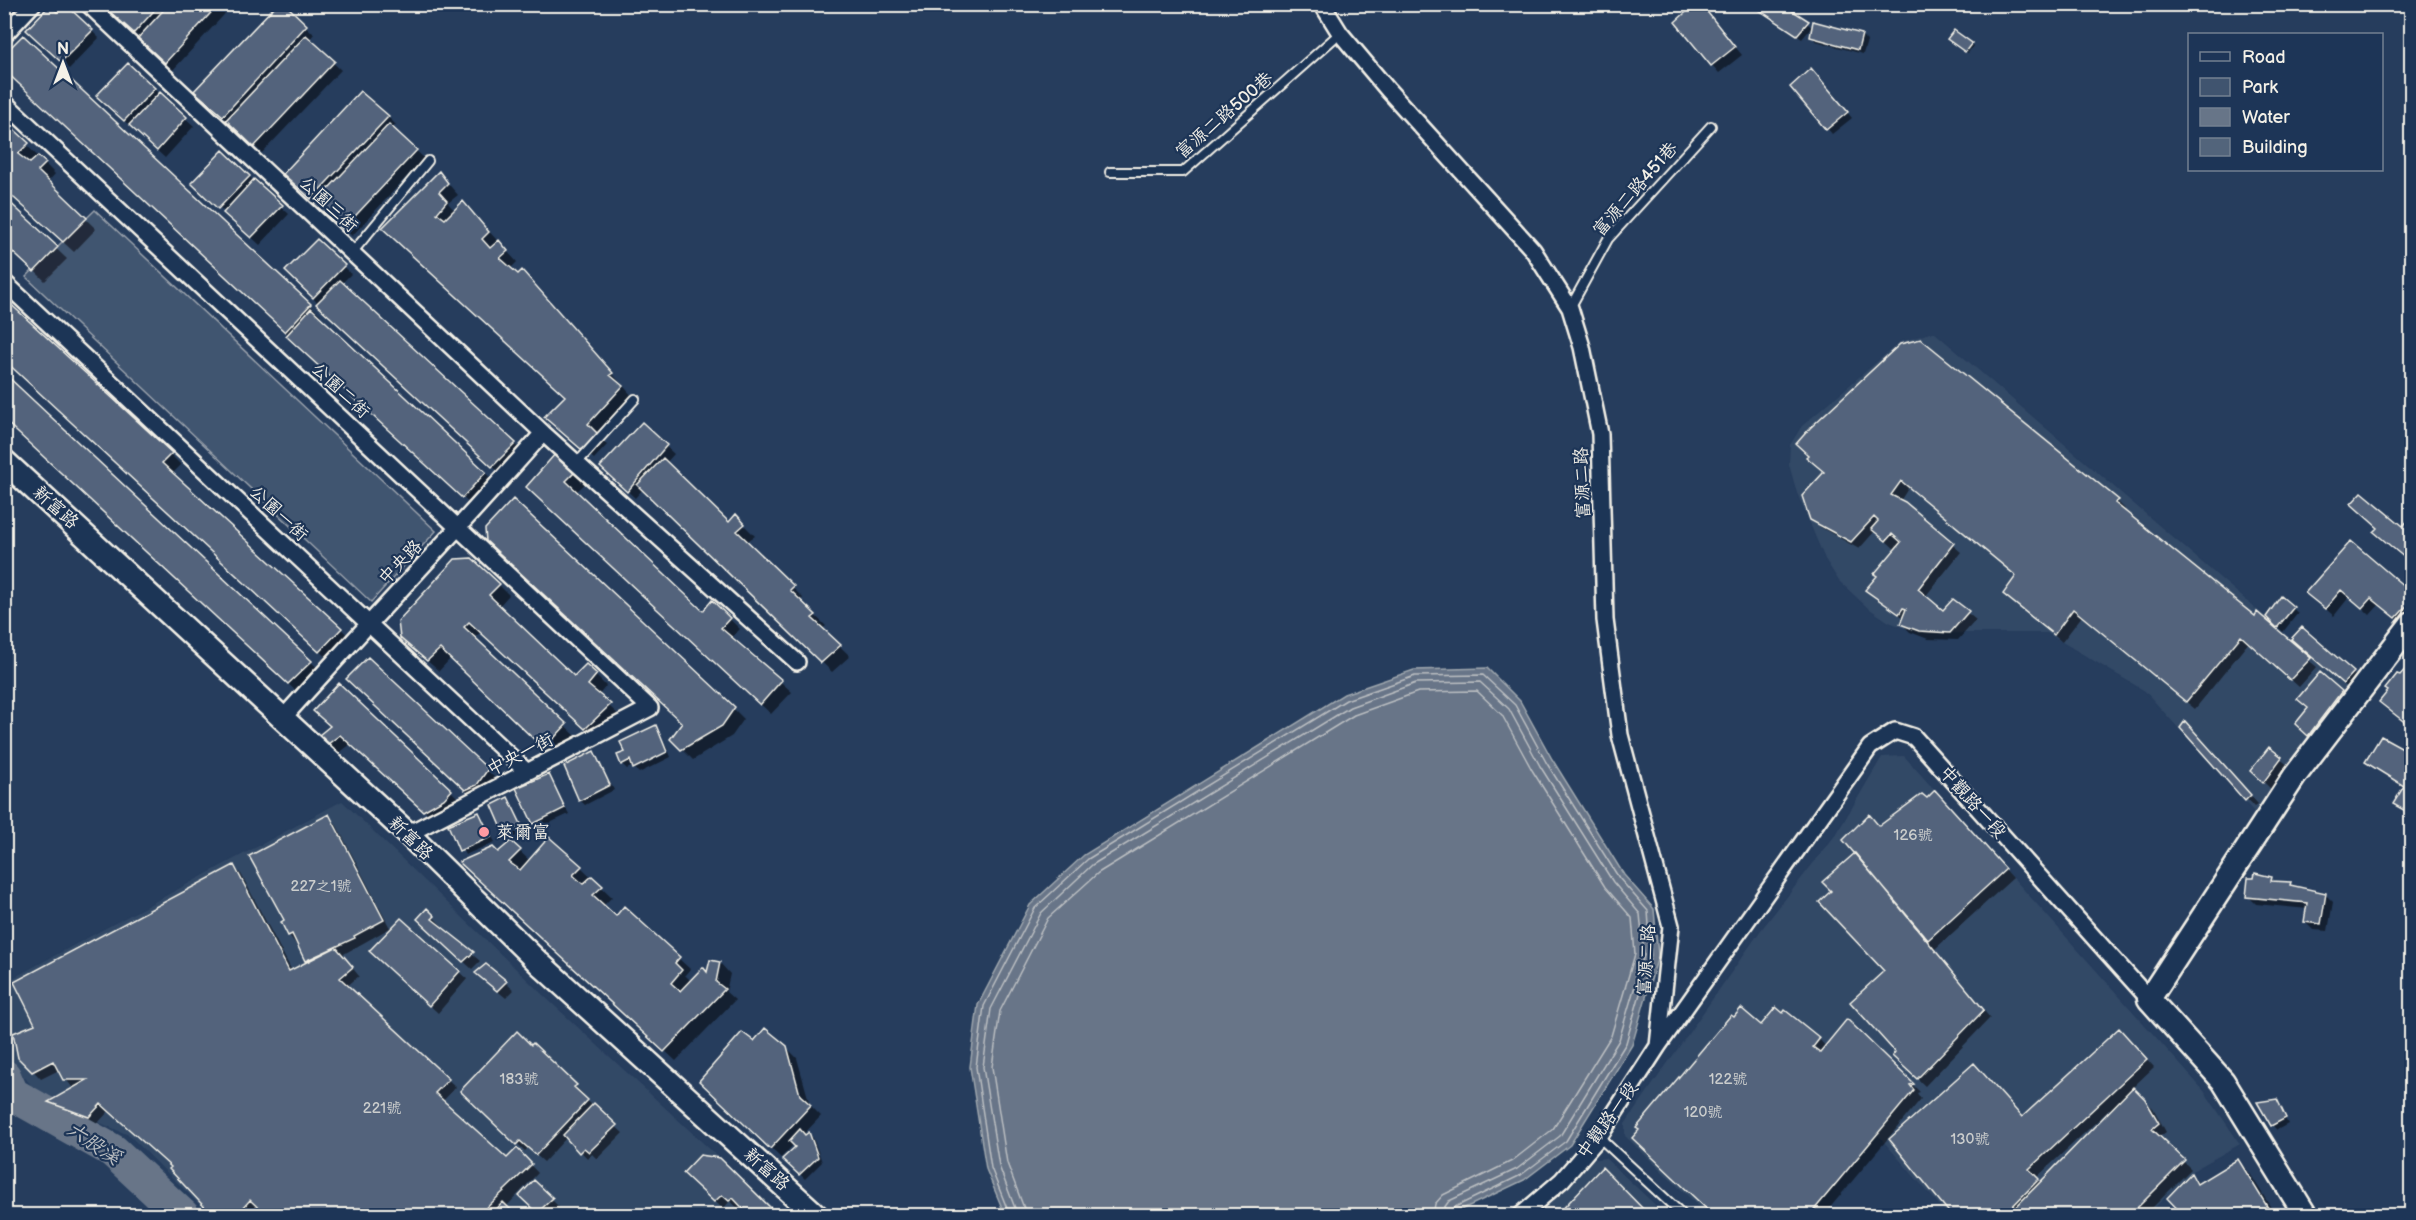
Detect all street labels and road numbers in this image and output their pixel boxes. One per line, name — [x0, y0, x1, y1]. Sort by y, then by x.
street label: 富源二路500巷 — [1172, 68, 1277, 163]
street label: 富源二路451巷 — [1589, 138, 1682, 241]
street label: 公園三街 — [295, 172, 362, 237]
street label: 公園二街 — [307, 358, 374, 423]
street label: 富源二路 — [1571, 447, 1594, 519]
street label: 公園一街 — [245, 481, 312, 546]
street label: 新富路 — [29, 482, 83, 533]
street label: 中央路 — [374, 536, 427, 589]
street label: 中央一街 — [483, 729, 557, 780]
street label: 中觀路一段 — [1935, 762, 2011, 843]
street label: 新富路 — [384, 812, 437, 865]
street label: 富源二路 — [1634, 923, 1659, 997]
street label: 中觀路一段 — [1572, 1078, 1642, 1163]
street label: 新富路 — [740, 1144, 794, 1195]

